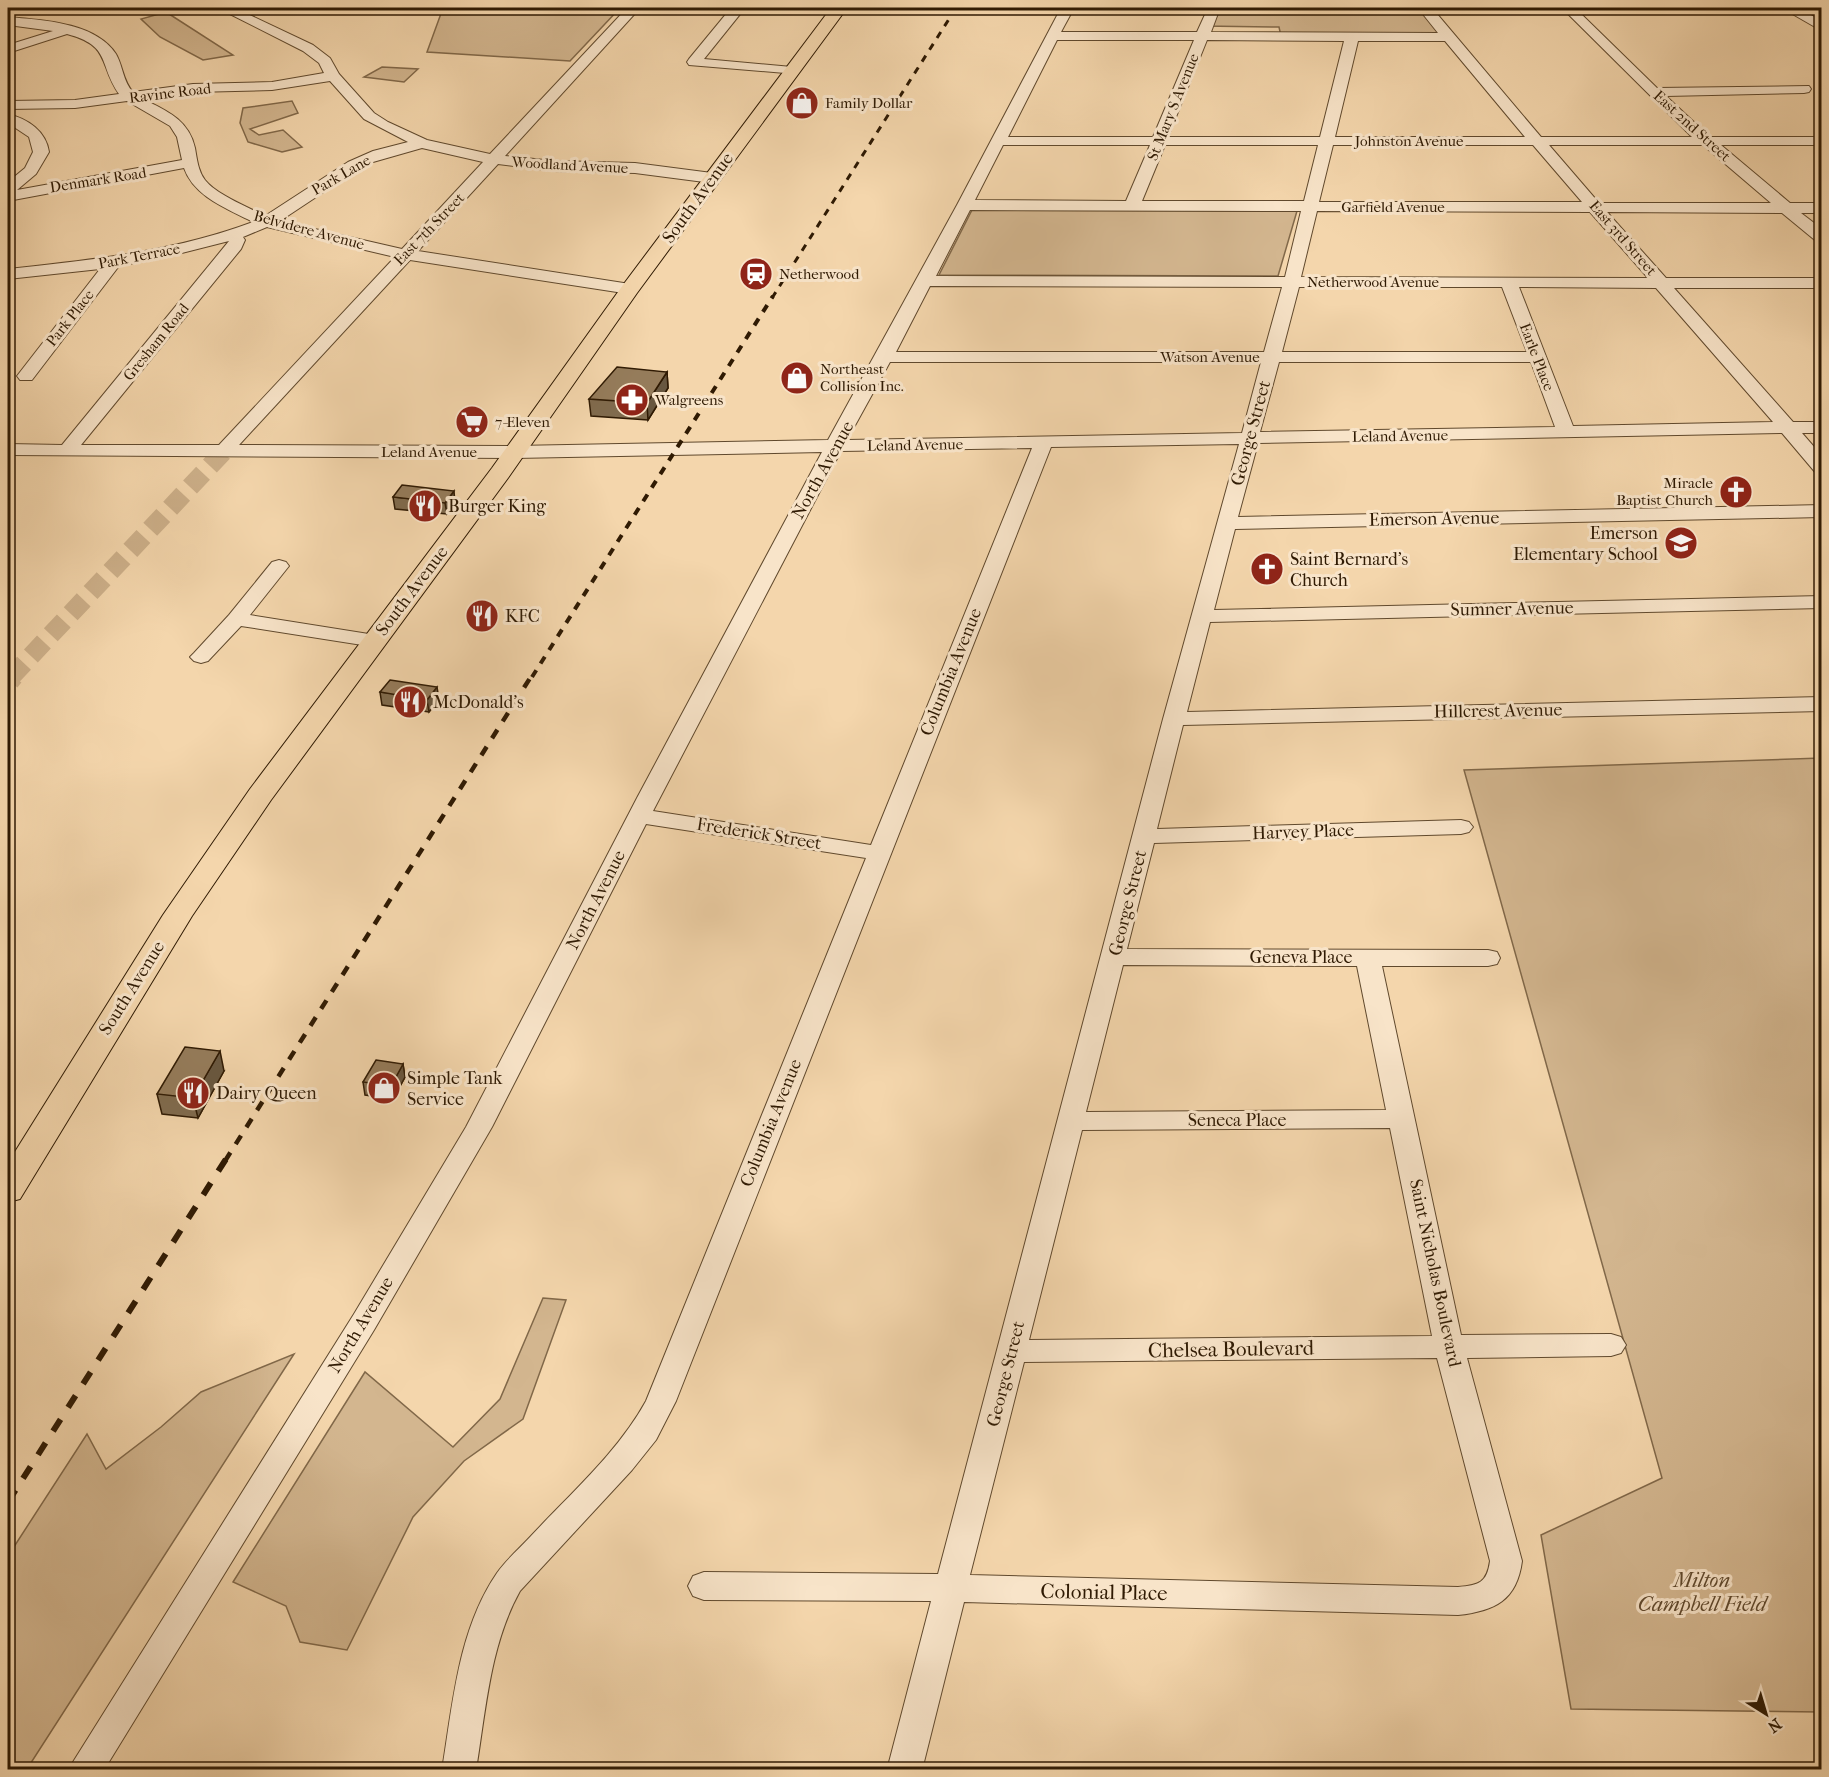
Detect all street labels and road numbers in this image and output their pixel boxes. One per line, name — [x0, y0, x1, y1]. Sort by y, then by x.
street label: St Mary S Avenue — [1143, 50, 1203, 163]
street label: Ravine Road — [128, 79, 213, 107]
street label: East 2nd Street — [1650, 87, 1735, 166]
street label: Johnston Avenue — [1354, 132, 1464, 150]
street label: South Avenue — [658, 149, 738, 247]
street label: Park Lane — [308, 151, 374, 199]
street label: Woodland Avenue — [510, 153, 629, 177]
street label: Denmark Road — [48, 163, 148, 197]
street label: East 7th Street — [390, 188, 469, 269]
street label: East 3rd Street — [1586, 197, 1661, 280]
street label: Garfield Avenue — [1341, 198, 1445, 216]
street label: Belvidere Avenue — [252, 207, 367, 254]
street label: Park Terrace — [97, 239, 182, 273]
street label: Netherwood Avenue — [1307, 273, 1440, 291]
street label: Park Place — [42, 286, 98, 350]
street label: Gresham Road — [119, 299, 193, 384]
street label: Earle Place — [1516, 321, 1558, 394]
street label: Watson Avenue — [1159, 348, 1260, 366]
street label: George Street — [1227, 378, 1275, 488]
street label: North Avenue — [787, 417, 859, 523]
street label: Leland Avenue — [1352, 426, 1449, 446]
street label: Leland Avenue — [867, 435, 964, 455]
street label: Leland Avenue — [381, 443, 478, 461]
street label: Emerson Avenue — [1369, 507, 1500, 531]
street label: South Avenue — [371, 542, 453, 640]
street label: Sumner Avenue — [1450, 597, 1574, 621]
street label: Columbia Avenue — [916, 605, 986, 739]
street label: Hillcrest Avenue — [1433, 699, 1563, 723]
street label: Frederick Street — [695, 814, 824, 854]
street label: Harvey Place — [1252, 820, 1354, 844]
street label: North Avenue — [562, 847, 630, 953]
street label: George Street — [1105, 847, 1151, 958]
street label: South Avenue — [95, 937, 169, 1039]
street label: Geneva Place — [1250, 947, 1352, 968]
street label: Columbia Avenue — [736, 1056, 806, 1190]
street label: Seneca Place — [1188, 1110, 1286, 1131]
street label: Saint Nicholas Boulevard — [1405, 1177, 1465, 1369]
street label: North Avenue — [324, 1273, 398, 1377]
street label: George Street — [983, 1318, 1029, 1429]
street label: Chelsea Boulevard — [1148, 1336, 1315, 1362]
street label: Colonial Place — [1040, 1579, 1168, 1605]

